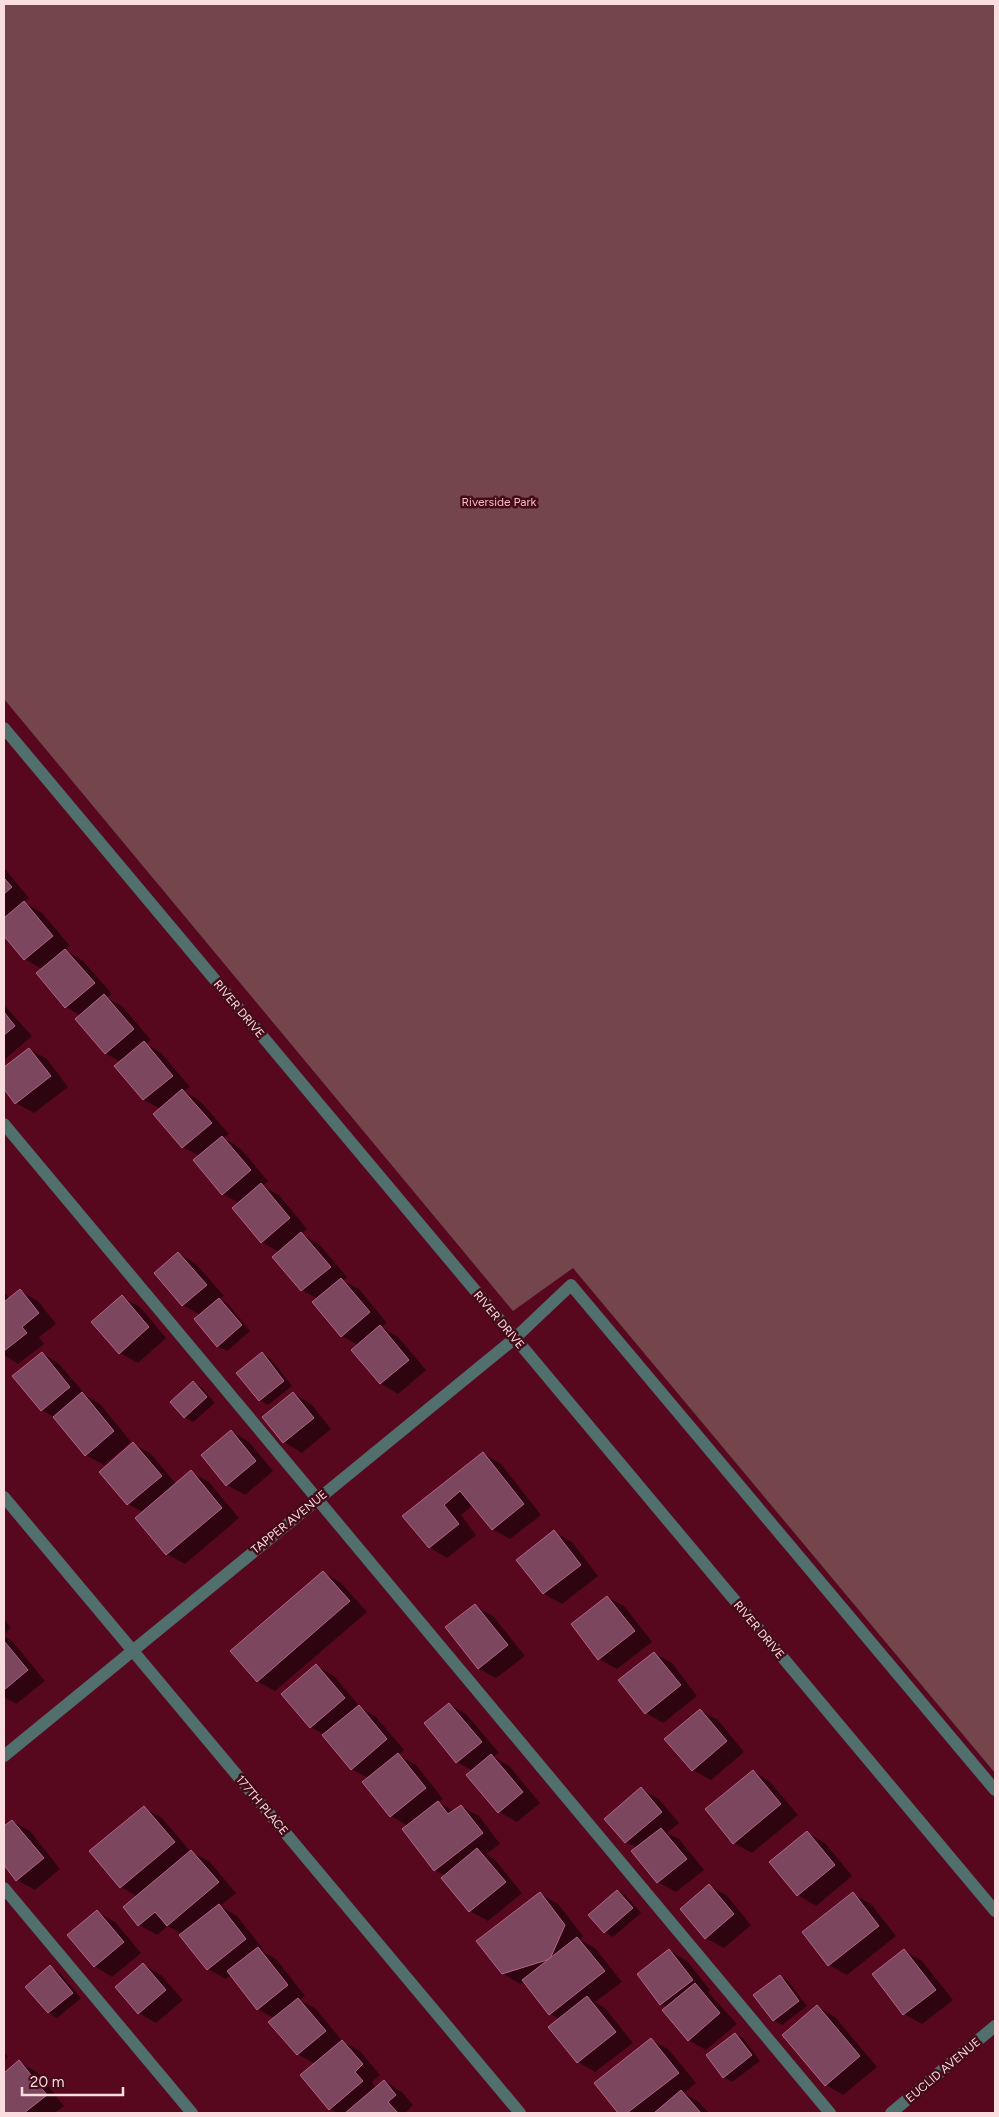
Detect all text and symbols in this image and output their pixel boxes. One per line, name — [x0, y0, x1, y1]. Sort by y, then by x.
park label: Riverside Park — [462, 495, 537, 509]
street label: RIVER DRIVE — [211, 977, 267, 1041]
street label: RIVER DRIVE — [471, 1288, 527, 1352]
street label: TAPPER AVENUE — [248, 1487, 330, 1557]
street label: RIVER DRIVE — [731, 1598, 787, 1662]
street label: 177TH PLACE — [233, 1772, 291, 1838]
street label: EUCLID AVENUE — [903, 2035, 983, 2105]
scale bar — [22, 2064, 124, 2096]
text: 20 m — [30, 2073, 64, 2091]

